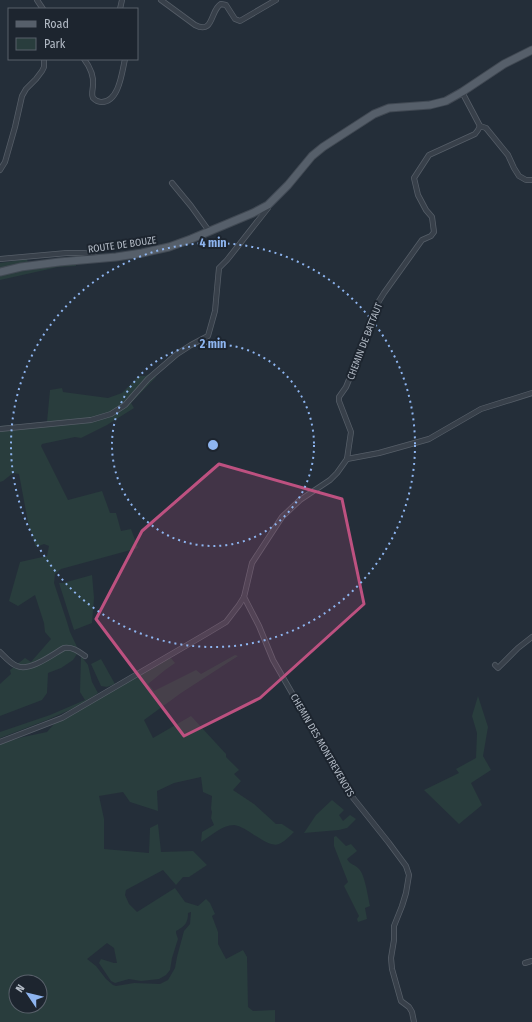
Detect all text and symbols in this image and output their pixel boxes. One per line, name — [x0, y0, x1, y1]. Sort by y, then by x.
legend — [8, 8, 138, 60]
text: Road — [44, 17, 69, 31]
text: Park — [44, 37, 66, 51]
street label: ROUTE DE BOUZE — [87, 234, 157, 256]
text: 4 min — [199, 236, 227, 250]
street label: CHEMIN DE BATTAUT — [345, 301, 385, 382]
text: 2 min — [199, 337, 226, 351]
centre of rings — [206, 438, 220, 452]
street label: CHEMIN DES MONTREVENOTS — [288, 692, 357, 799]
north arrow — [8, 974, 48, 1014]
text: N — [13, 982, 27, 995]

